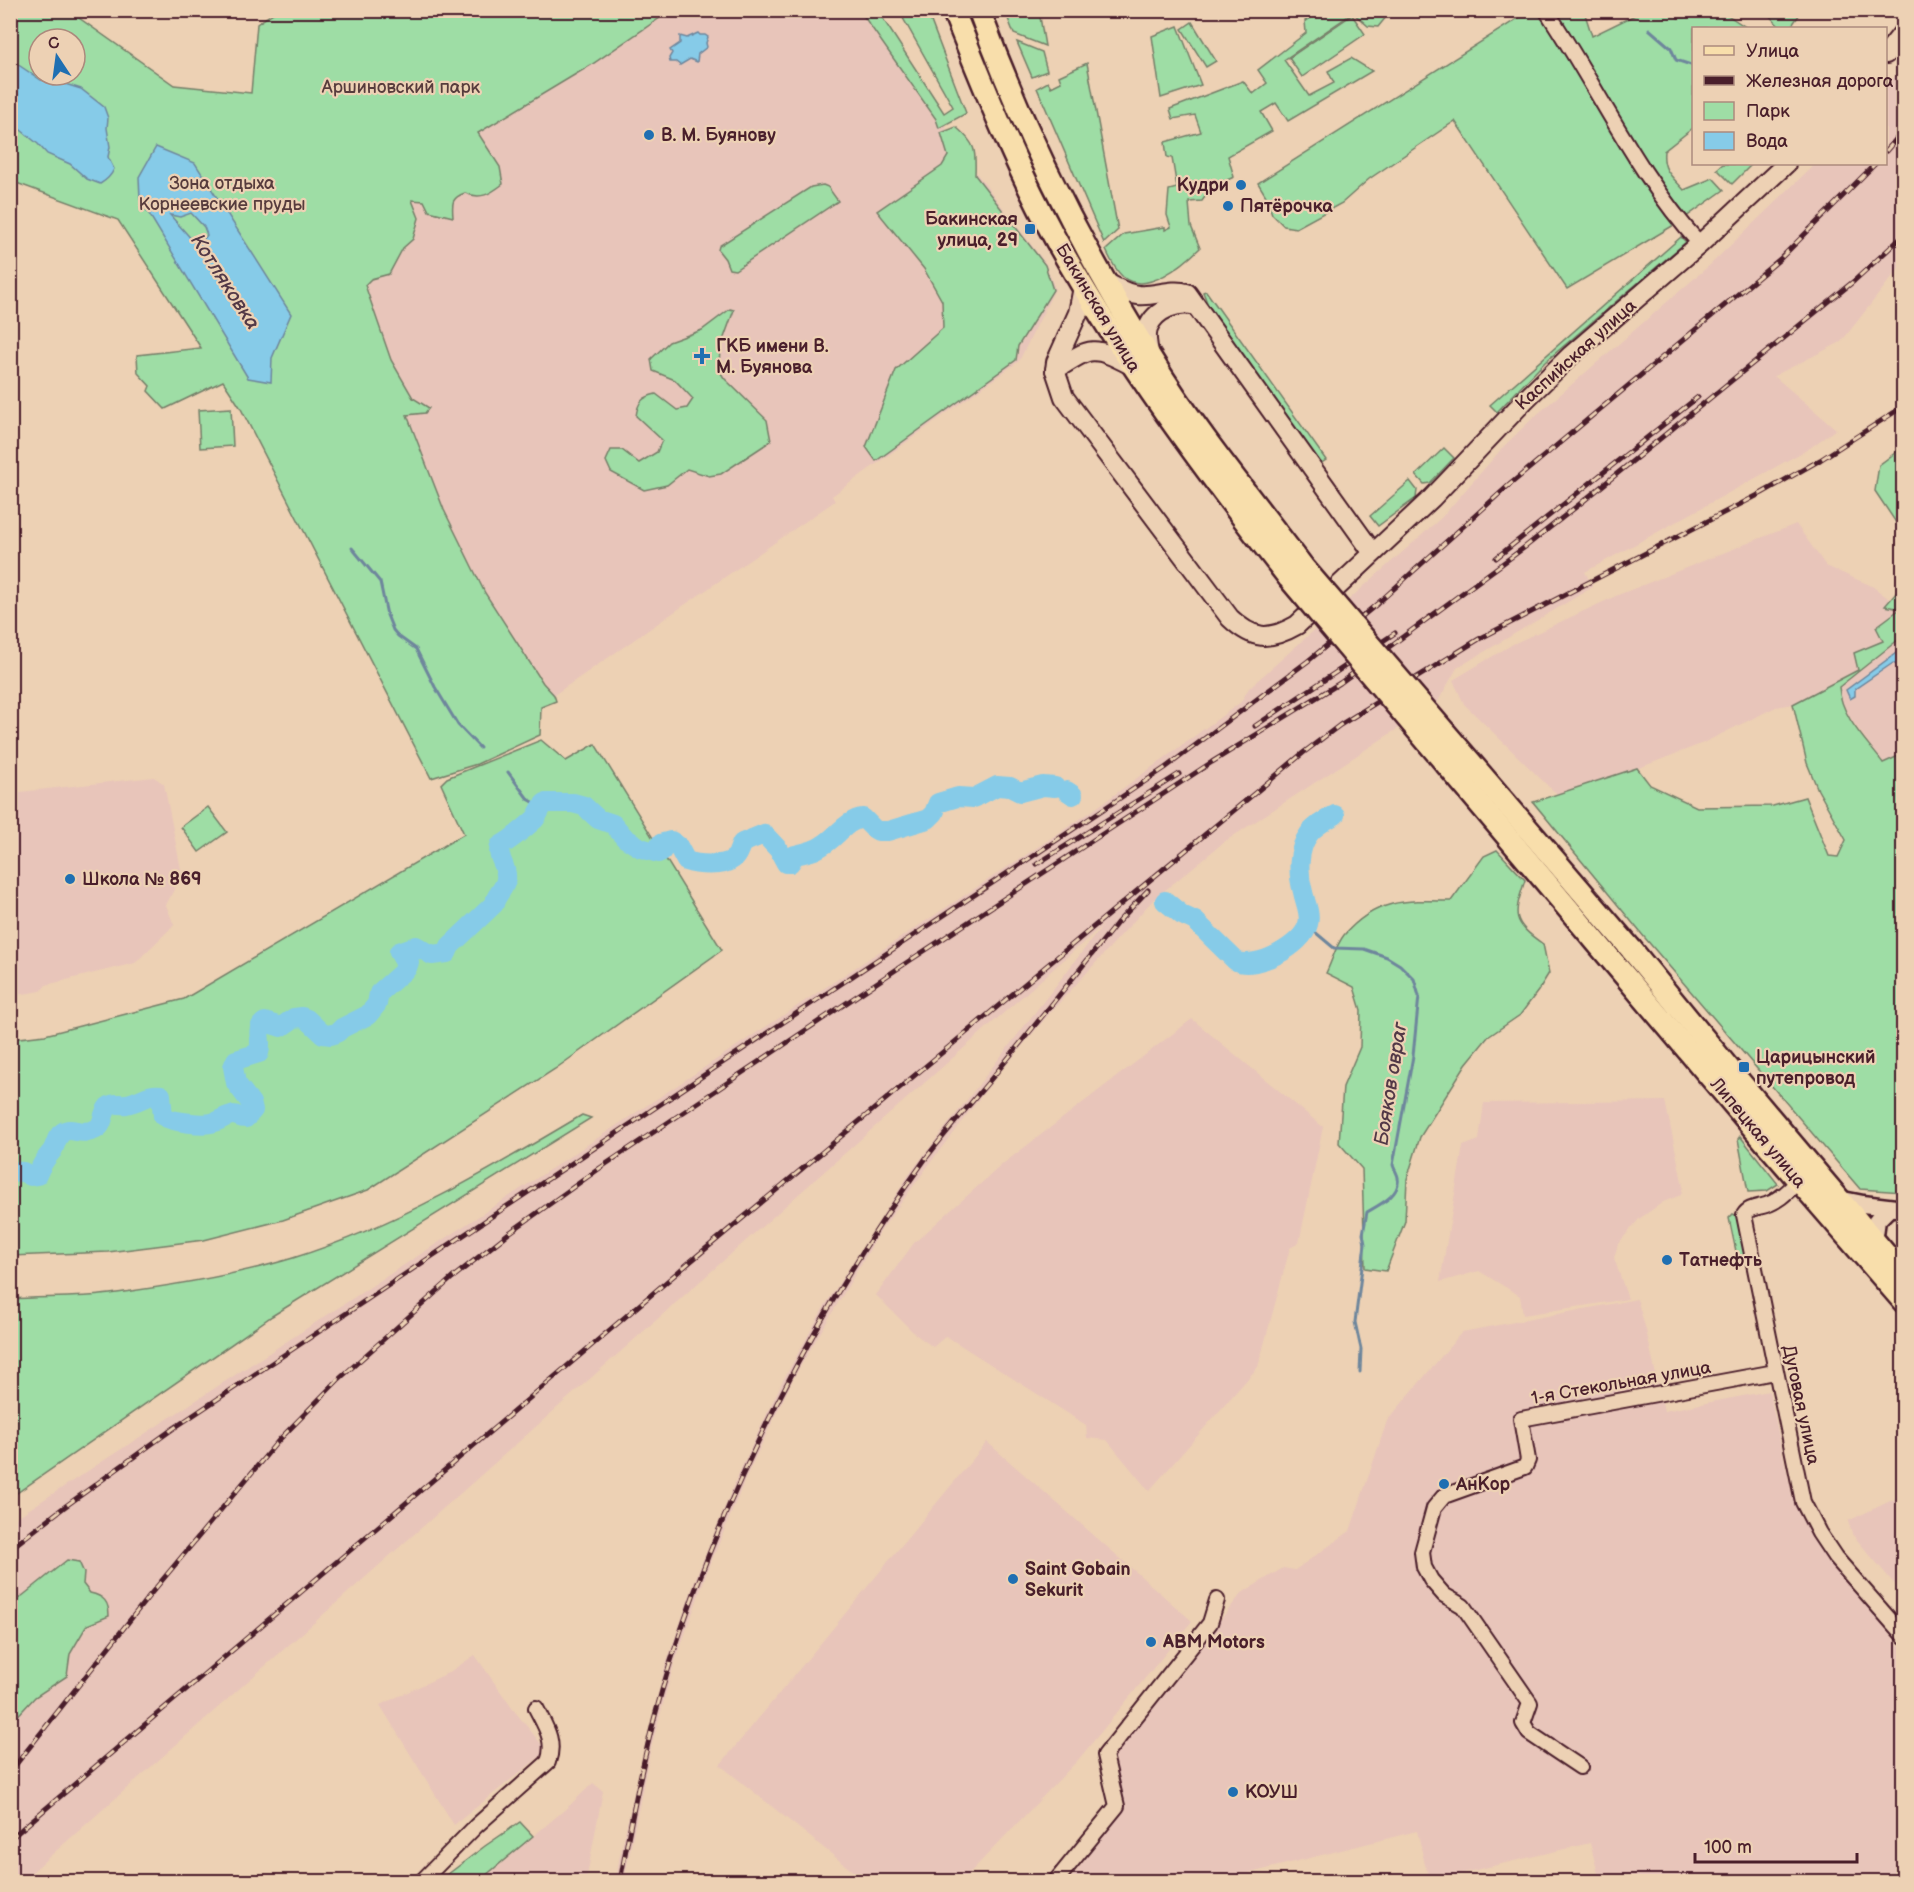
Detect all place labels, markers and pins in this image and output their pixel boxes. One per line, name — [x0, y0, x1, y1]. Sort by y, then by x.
place label: В. М. Буянову — [661, 125, 776, 146]
marker: В. М. Буянову — [642, 128, 656, 142]
place label: Кудри — [1177, 175, 1229, 196]
marker: Кудри — [1234, 178, 1248, 192]
place label: Пятёрочка — [1240, 196, 1333, 217]
marker: Пятёрочка — [1221, 199, 1235, 213]
place label: Бакинская улица, 29 — [925, 209, 1018, 251]
marker: Бакинская улица, 29 — [1023, 222, 1037, 236]
place label: ГКБ имени В. М. Буянова — [716, 336, 829, 378]
marker: ГКБ имени В. М. Буянова — [693, 347, 711, 365]
place label: Школа № 869 — [82, 869, 202, 890]
marker: Школа № 869 — [63, 872, 77, 886]
place label: Царицынский путепровод — [1756, 1047, 1875, 1089]
marker: Царицынский путепровод — [1737, 1060, 1751, 1074]
place label: Татнефть — [1679, 1250, 1763, 1271]
marker: Татнефть — [1660, 1253, 1674, 1267]
place label: АнКор — [1455, 1474, 1511, 1495]
marker: АнКор — [1437, 1477, 1451, 1491]
place label: Saint Gobain Sekurit — [1025, 1559, 1130, 1601]
marker: Saint Gobain Sekurit — [1006, 1572, 1020, 1586]
place label: ABM Motors — [1162, 1632, 1265, 1653]
marker: ABM Motors — [1144, 1635, 1158, 1649]
place label: КОУШ — [1245, 1782, 1298, 1803]
marker: КОУШ — [1226, 1785, 1240, 1799]

